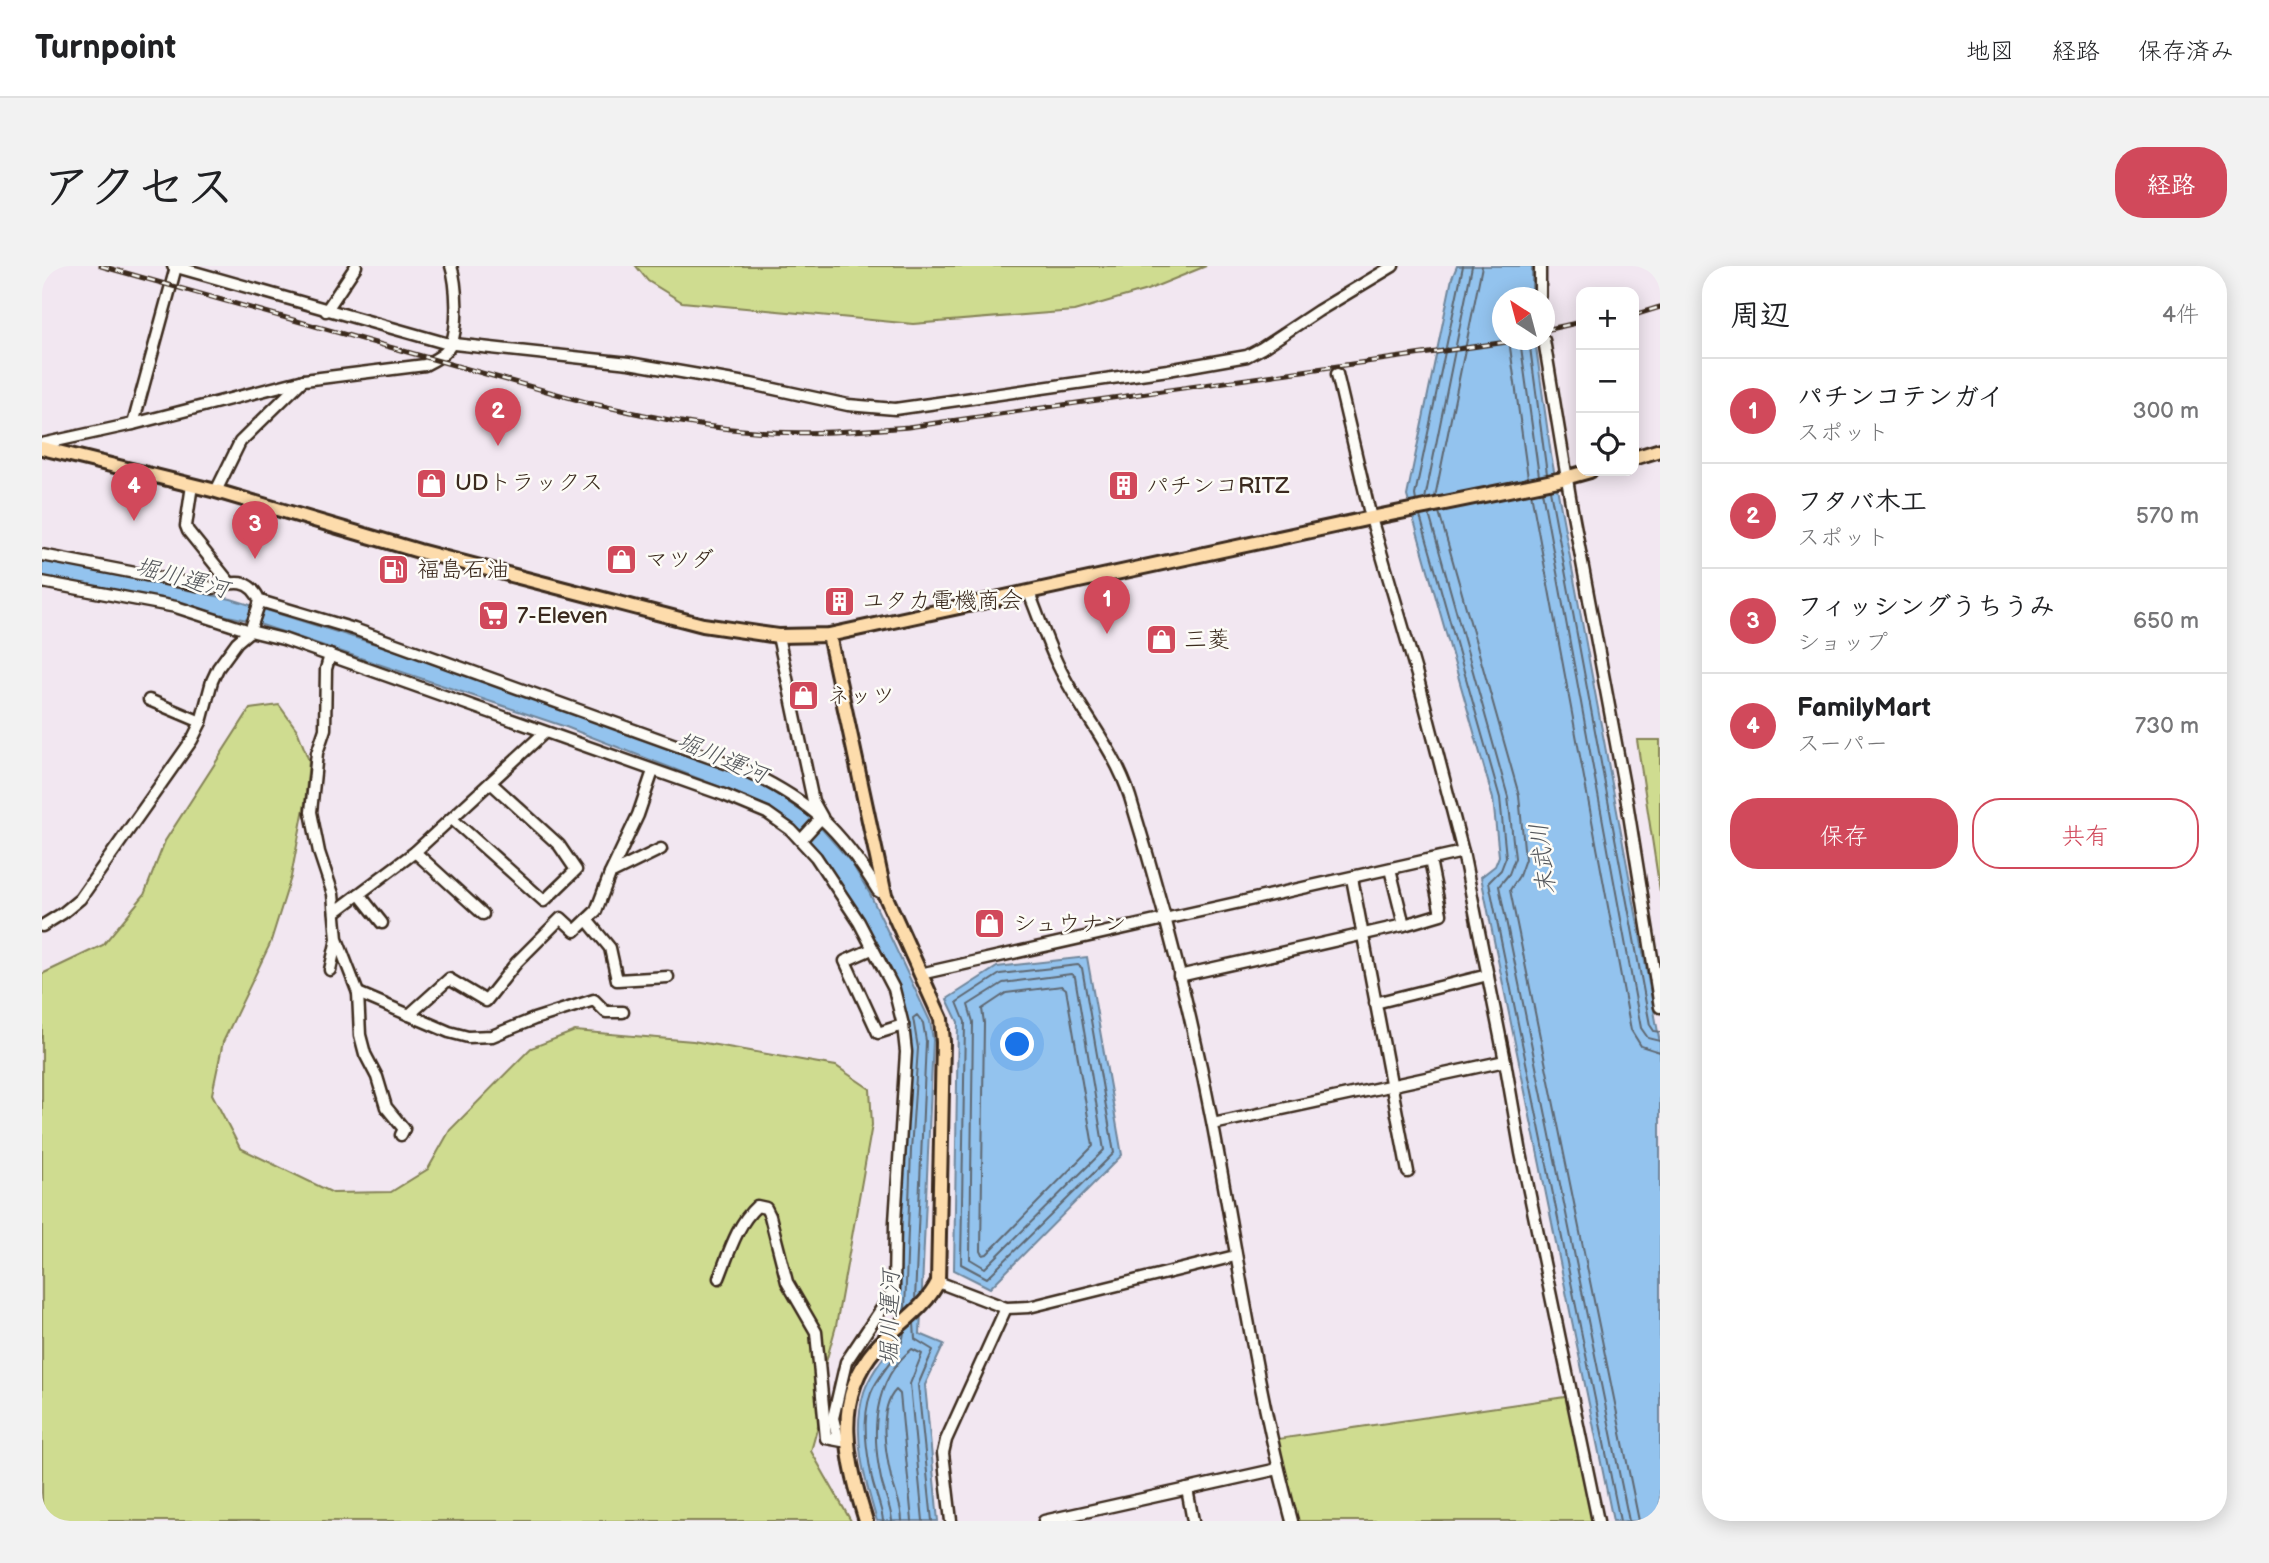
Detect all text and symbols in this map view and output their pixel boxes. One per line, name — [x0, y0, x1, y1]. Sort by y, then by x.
text: Turnpoint — [35, 28, 176, 68]
text: 地図 — [1966, 37, 2014, 66]
text: 経路 — [2052, 37, 2100, 66]
text: 保存済み — [2138, 37, 2234, 66]
button: 経路 — [2115, 147, 2227, 218]
text: アクセス — [42, 159, 235, 218]
north arrow — [1492, 287, 1555, 350]
map controls — [1576, 287, 1639, 476]
button: + — [1576, 287, 1639, 350]
text: 周辺 — [1730, 298, 1790, 334]
text: 4件 — [2162, 301, 2199, 329]
button: − — [1576, 350, 1639, 413]
text: パチンコテンガイ — [1797, 382, 2004, 413]
pin: 2 — [475, 388, 521, 446]
text: 1 — [1748, 397, 1758, 425]
text: 300 m — [2133, 397, 2199, 425]
button: locate — [1576, 413, 1639, 476]
text: スポット — [1797, 419, 1889, 447]
pin: 4 — [111, 463, 157, 521]
shop icon: UDトラックス — [415, 466, 449, 500]
place label: UDトラックス — [455, 469, 603, 497]
building icon: パチンコRITZ — [1106, 469, 1140, 503]
place label: パチンコRITZ — [1146, 472, 1290, 500]
text: フタバ木工 — [1797, 487, 1926, 518]
pin: 3 — [232, 501, 278, 559]
text: 2 — [1746, 502, 1760, 530]
text: 570 m — [2136, 502, 2199, 530]
text: スポット — [1797, 524, 1889, 552]
shop icon: マツダ — [605, 543, 639, 577]
place label: マツダ — [645, 546, 714, 574]
water label: 堀川運河 — [132, 552, 235, 605]
fuel station icon: 福島石油 — [377, 553, 411, 587]
place label: 福島石油 — [417, 556, 509, 584]
pin: 1 — [1084, 576, 1130, 634]
building icon: ユタカ電機商会 — [822, 584, 856, 618]
place label: ユタカ電機商会 — [862, 587, 1023, 615]
text: フィッシングうちうみ — [1797, 592, 2055, 623]
supermarket icon: 7-Eleven — [477, 599, 511, 633]
place label: 7-Eleven — [517, 602, 608, 630]
text: 3 — [1746, 607, 1760, 635]
text: 650 m — [2133, 607, 2199, 635]
shop icon: 三菱 — [1144, 623, 1178, 657]
place label: 三菱 — [1184, 626, 1230, 654]
text: ショップ — [1797, 629, 1888, 657]
shop icon: ネッツ — [787, 679, 821, 713]
place label: ネッツ — [827, 682, 895, 710]
text: FamilyMart — [1797, 693, 1931, 724]
text: 4 — [1746, 712, 1760, 740]
text: 730 m — [2135, 712, 2199, 740]
water label: 堀川運河 — [672, 726, 775, 791]
text: スーパー — [1797, 730, 1888, 758]
button: 保存 — [1730, 798, 1958, 869]
button: 共有 — [1972, 798, 2199, 869]
water label: 末武川 — [1524, 822, 1562, 896]
shop icon: シュウナン — [973, 907, 1007, 941]
place label: シュウナン — [1013, 910, 1127, 938]
your location — [1000, 1027, 1034, 1061]
water label: 堀川運河 — [875, 1267, 905, 1366]

